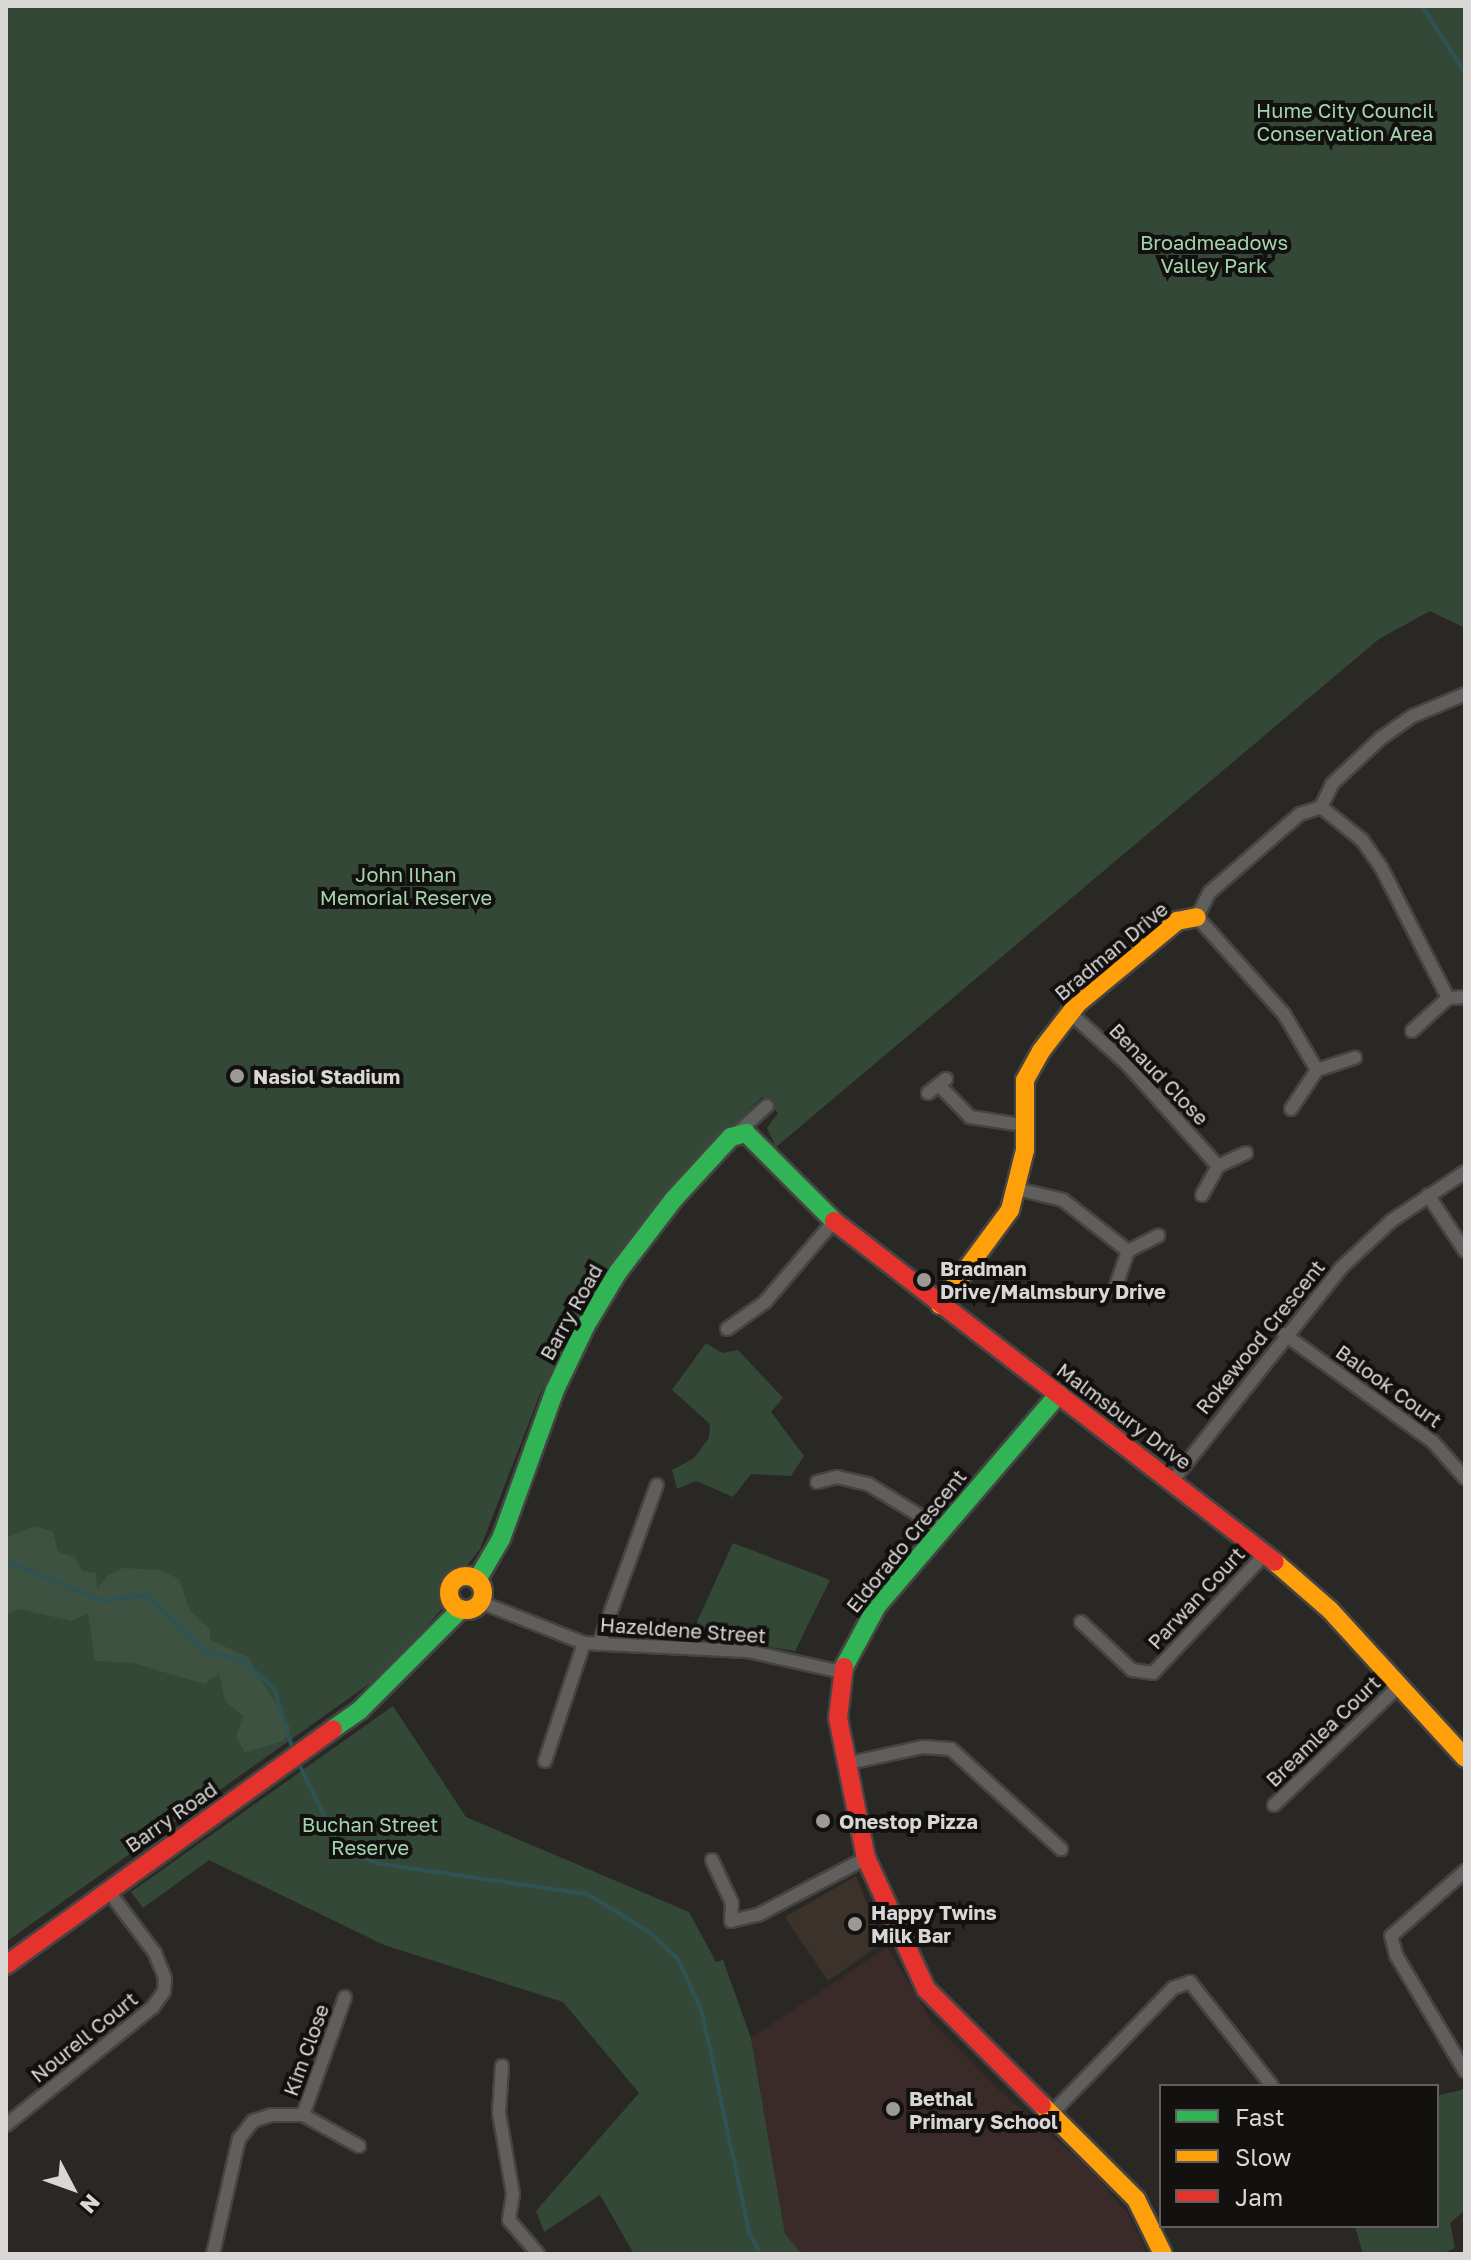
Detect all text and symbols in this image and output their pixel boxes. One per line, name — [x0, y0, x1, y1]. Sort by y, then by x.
park label: Hume City Council Conservation Area — [1256, 99, 1434, 146]
park label: Broadmeadows Valley Park — [1140, 230, 1288, 277]
park label: John Ilhan Memorial Reserve — [320, 862, 492, 909]
street label: Bradman Drive — [1049, 897, 1173, 1005]
street label: Benaud Close — [1105, 1018, 1213, 1130]
place label: Nasiol Stadium — [253, 1064, 400, 1088]
marker: Nasiol Stadium — [228, 1067, 246, 1085]
street label: Rokewood Crescent — [1191, 1255, 1329, 1419]
place label: Bradman Drive/Malmsbury Drive — [940, 1256, 1166, 1303]
street label: Barry Road — [535, 1260, 607, 1364]
marker: Bradman Drive/Malmsbury Drive — [915, 1271, 933, 1289]
street label: Balook Court — [1331, 1340, 1447, 1432]
street label: Malmsbury Drive — [1052, 1358, 1196, 1474]
street label: Eldorado Crescent — [841, 1465, 971, 1617]
street label: Parwan Court — [1143, 1542, 1249, 1654]
street label: Hazeldene Street — [599, 1612, 767, 1648]
street label: Breamlea Court — [1261, 1670, 1385, 1792]
street label: Barry Road — [121, 1777, 221, 1857]
place label: Onestop Pizza — [839, 1809, 978, 1833]
park label: Buchan Street Reserve — [302, 1812, 438, 1859]
marker: Onestop Pizza — [814, 1812, 832, 1830]
place label: Happy Twins Milk Bar — [871, 1900, 997, 1947]
marker: Happy Twins Milk Bar — [846, 1915, 864, 1933]
street label: Nourell Court — [26, 1987, 142, 2087]
street label: Kim Close — [278, 2001, 334, 2099]
legend — [1159, 2084, 1439, 2228]
place label: Bethal Primary School — [909, 2086, 1058, 2133]
marker: Bethal Primary School — [884, 2100, 902, 2118]
text: Fast — [1235, 2102, 1285, 2131]
text: Slow — [1235, 2142, 1291, 2171]
north arrow — [32, 2148, 112, 2228]
text: Jam — [1235, 2182, 1283, 2211]
text: N — [75, 2189, 106, 2219]

